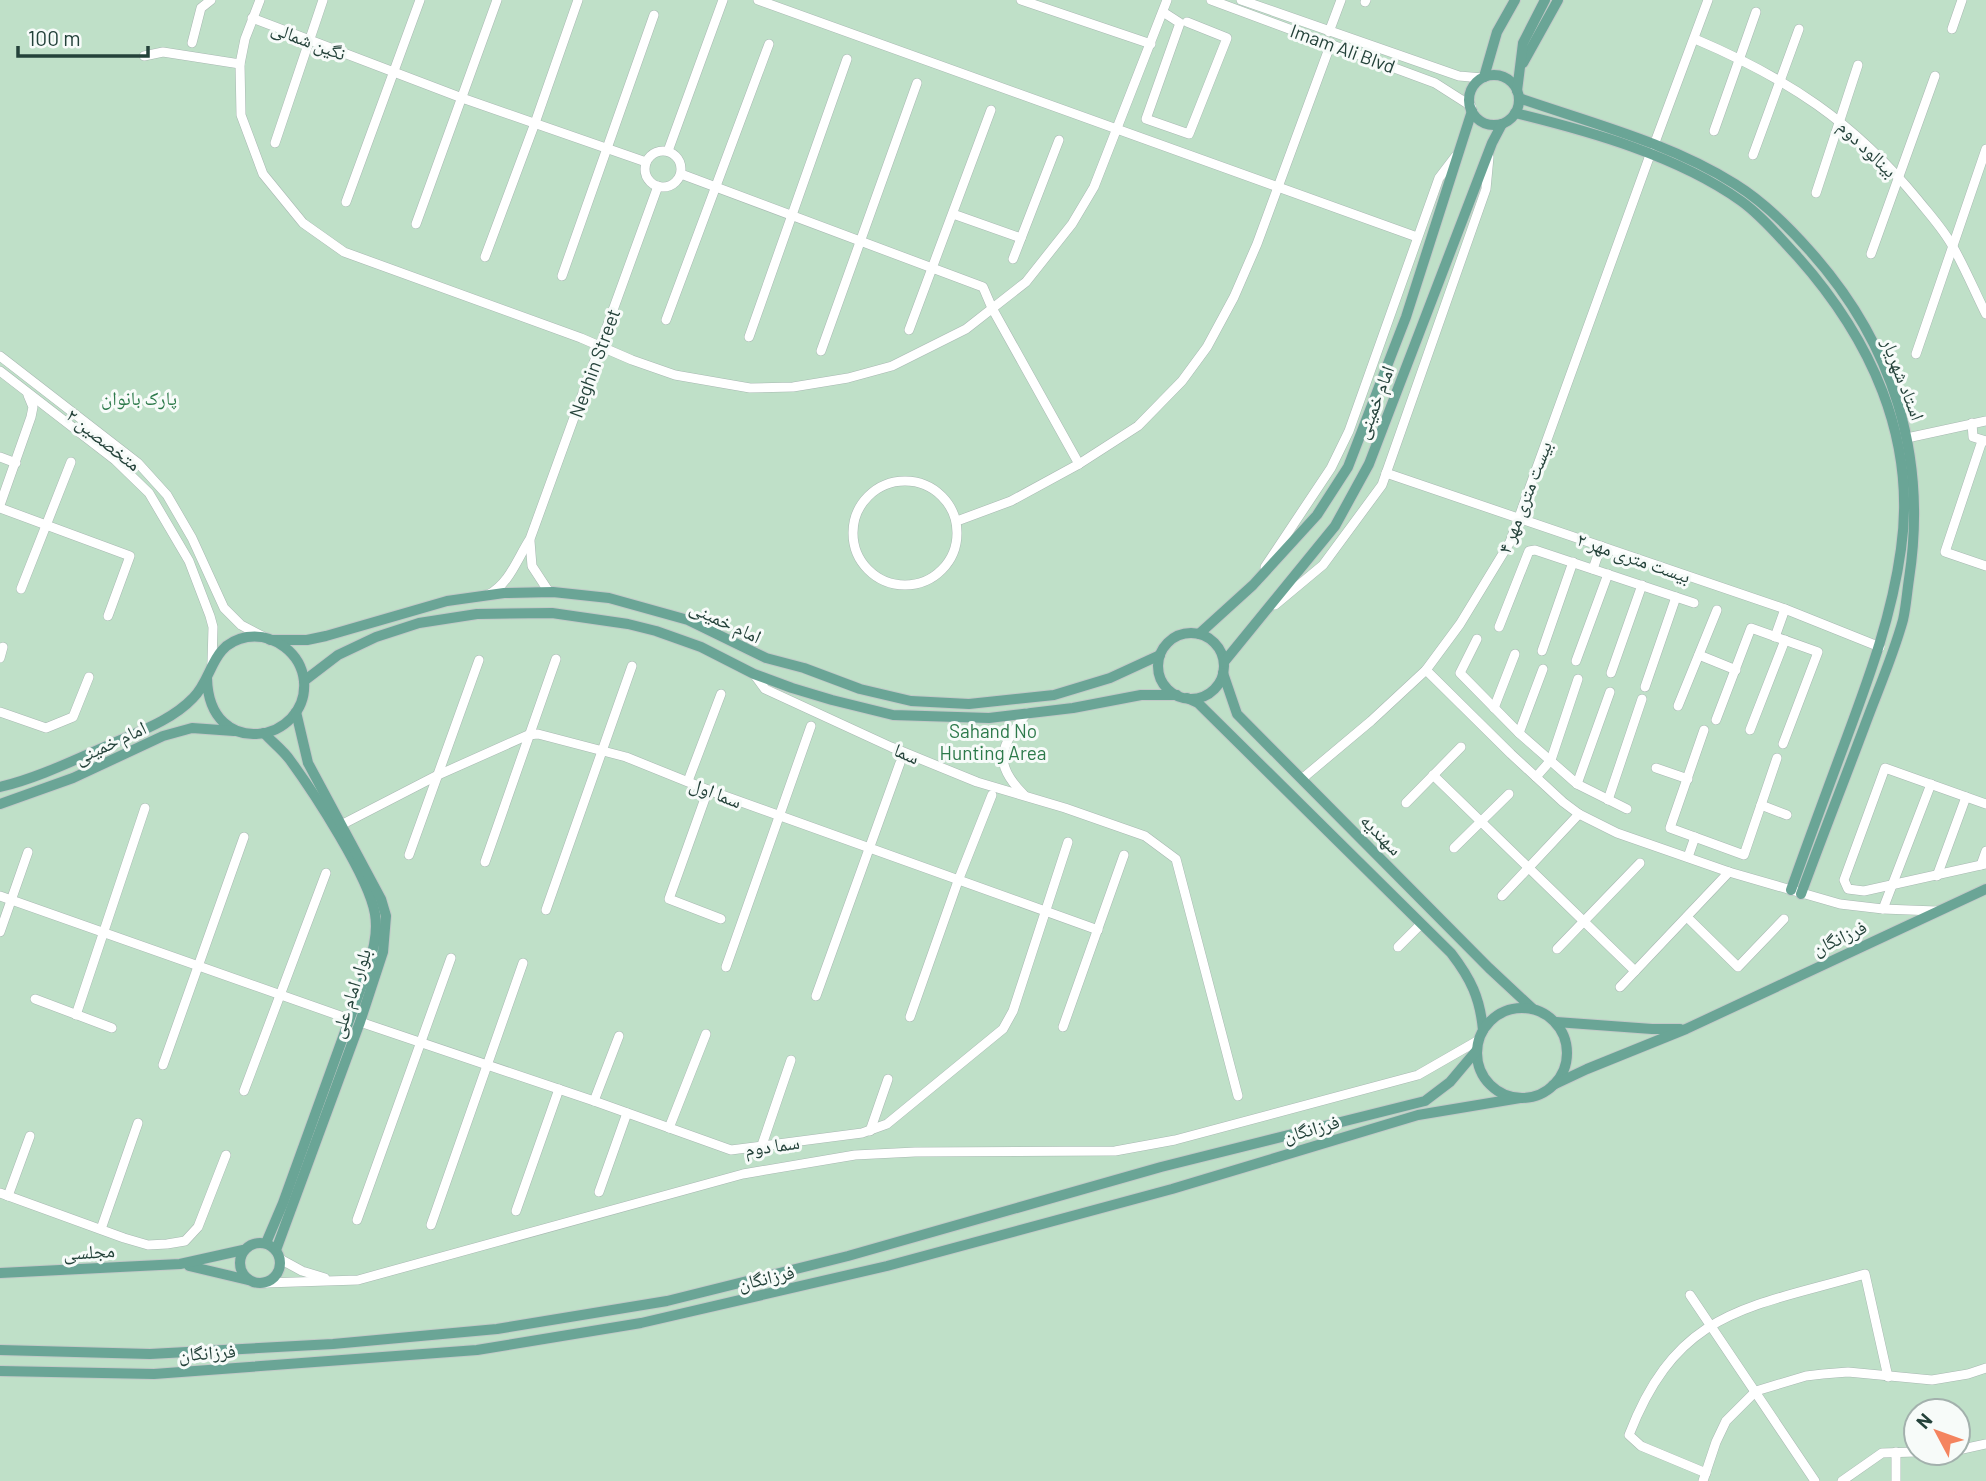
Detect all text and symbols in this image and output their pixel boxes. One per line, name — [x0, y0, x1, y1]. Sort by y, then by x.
scale bar — [18, 14, 147, 58]
street label: نگین شمالی — [268, 15, 350, 66]
street label: Imam Ali Blvd — [1287, 18, 1399, 78]
text: 100 m — [28, 25, 81, 50]
street label: بینالود دوم — [1832, 114, 1902, 184]
street label: Neghin Street — [564, 305, 624, 421]
street label: استاد شهریار — [1876, 334, 1930, 424]
street label: امام خمینی — [1350, 362, 1401, 443]
park label: پارک بانوان — [101, 386, 177, 410]
street label: متخصصین ۲ — [62, 403, 146, 476]
street label: بیست متری مهر ۴ — [1492, 438, 1557, 557]
street label: بیست متری مهر ۲ — [1574, 527, 1694, 588]
street label: امام خمینی — [685, 594, 766, 650]
street label: امام خمینی — [70, 715, 151, 771]
park label: Sahand No Hunting Area — [940, 719, 1046, 764]
street label: سما — [891, 737, 923, 769]
street label: سما اول — [686, 772, 745, 813]
street label: سهندیه — [1356, 808, 1408, 860]
street label: فرزانگان — [1808, 914, 1870, 960]
street label: بلوار امام علی — [325, 945, 378, 1042]
street label: فرزانگان — [1280, 1109, 1342, 1148]
street label: سما دوم — [743, 1130, 801, 1163]
street label: مجلسی — [63, 1238, 115, 1265]
street label: فرزانگان — [735, 1259, 797, 1296]
street label: فرزانگان — [178, 1339, 237, 1366]
north arrow — [1902, 1397, 1972, 1467]
text: N — [1911, 1408, 1937, 1433]

